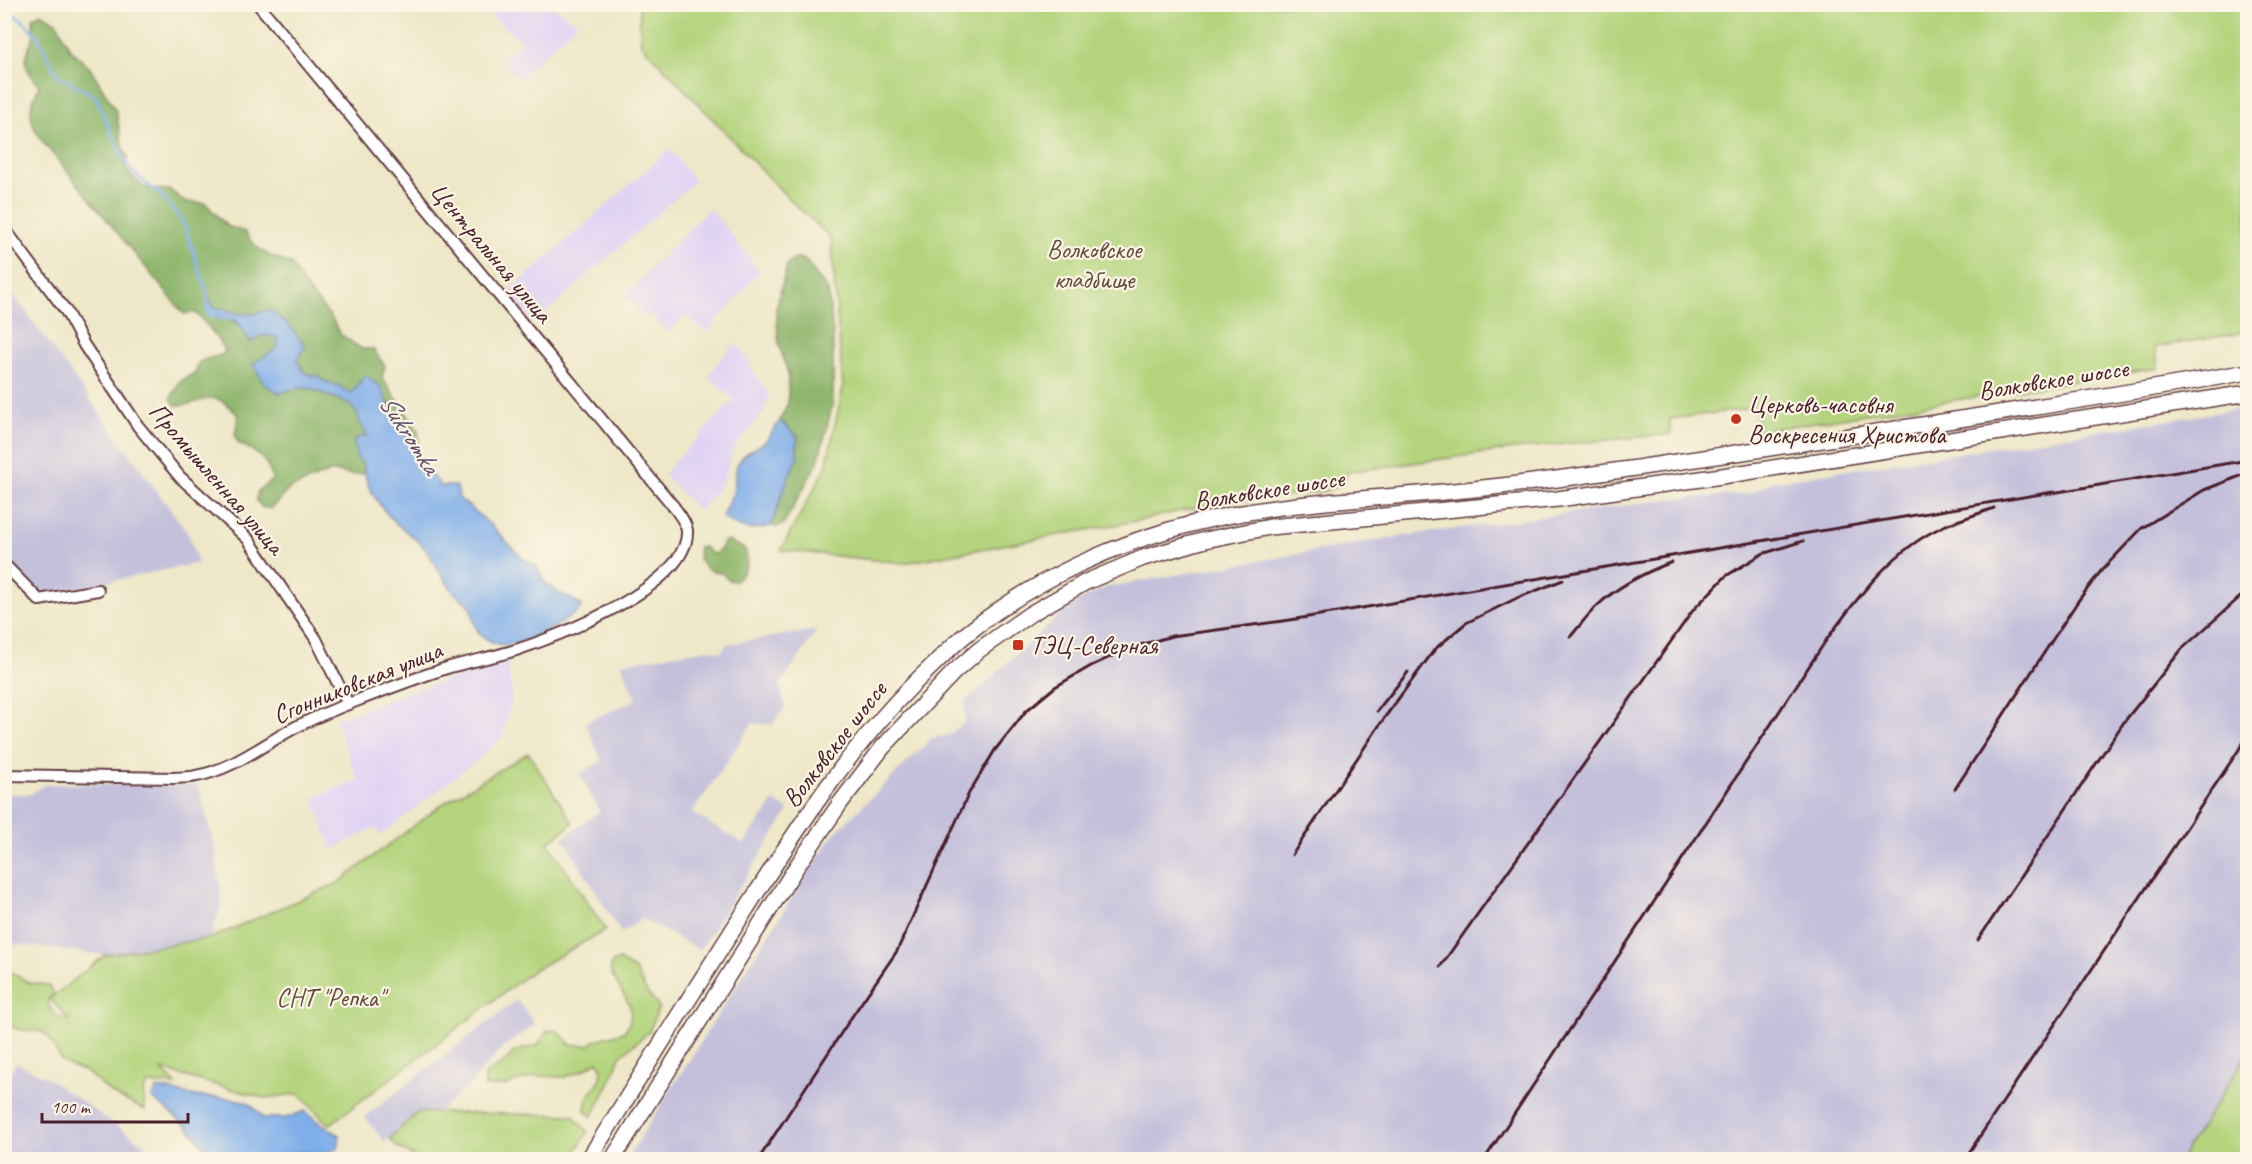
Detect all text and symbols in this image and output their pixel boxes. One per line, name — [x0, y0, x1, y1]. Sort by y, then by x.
street label: Центральная улица — [423, 175, 561, 331]
park label: Волковское кладбище — [1047, 233, 1144, 296]
street label: Волковское шоссе — [1976, 351, 2132, 408]
water label: Sukromka — [372, 388, 450, 483]
place label: Церковь-часовня Воскресения Христова — [1748, 388, 1947, 451]
street label: Промышленная улица — [141, 395, 293, 563]
marker: Церковь-часовня Воскресения Христова — [1729, 412, 1743, 426]
street label: Волковское шоссе — [1192, 461, 1348, 518]
place label: ТЭЦ-Северная — [1030, 629, 1159, 662]
street label: Сгонниковская улица — [268, 633, 448, 731]
marker: ТЭЦ-Северная — [1011, 638, 1025, 652]
street label: Волковское шоссе — [775, 673, 895, 814]
park label: СНТ "Репка" — [276, 981, 389, 1014]
scale bar — [42, 1086, 188, 1124]
text: 100 m — [51, 1096, 92, 1118]

